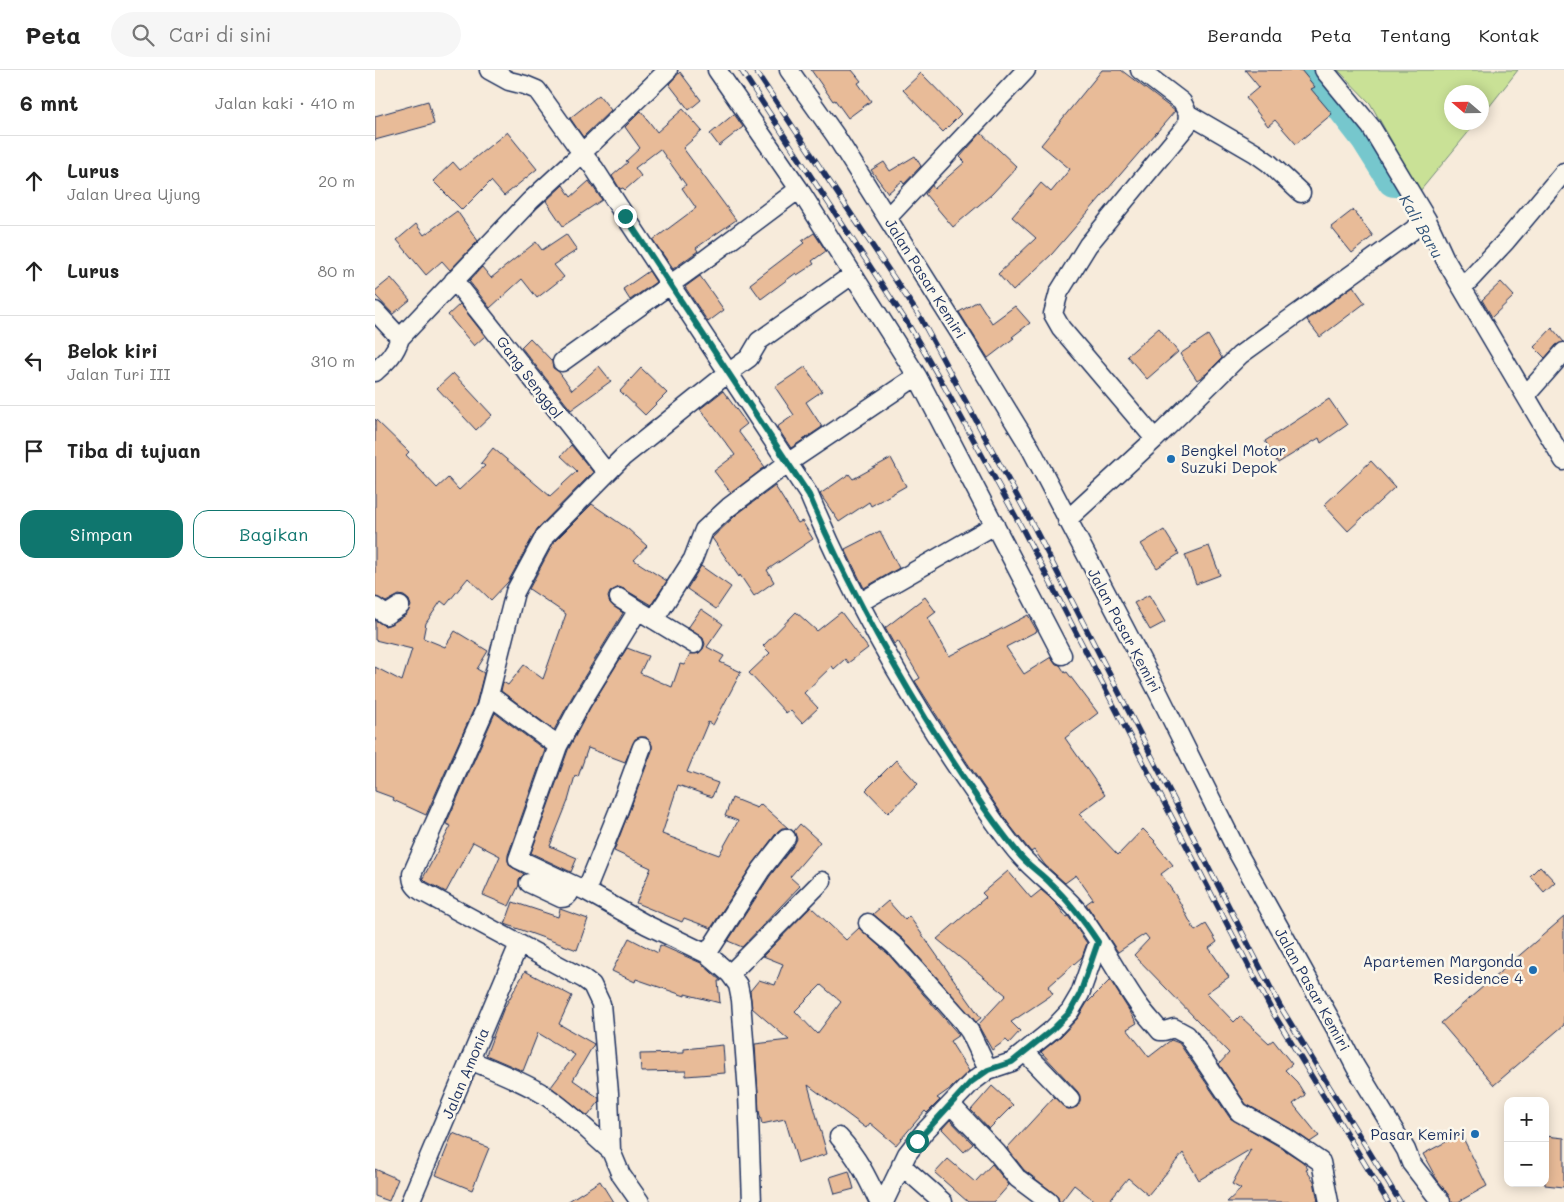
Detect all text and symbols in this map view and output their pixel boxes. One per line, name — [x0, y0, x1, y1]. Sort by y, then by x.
search box — [111, 12, 461, 57]
text: Peta — [25, 19, 81, 50]
icon: search — [129, 21, 157, 49]
text: Cari di sini — [169, 22, 271, 47]
text: Beranda — [1208, 23, 1283, 47]
text: Peta — [1311, 23, 1352, 47]
text: Tentang — [1380, 23, 1451, 47]
text: Kontak — [1479, 23, 1539, 47]
north arrow — [1444, 85, 1489, 130]
text: 6 mnt — [20, 89, 78, 116]
text: Jalan kaki · 410 m — [215, 92, 355, 113]
text: Lurus — [67, 158, 119, 183]
icon: ahead — [20, 167, 48, 195]
text: 20 m — [318, 170, 355, 191]
text: Jalan Urea Ujung — [67, 183, 200, 204]
water label: Kali Baru — [1395, 190, 1449, 262]
route end — [614, 205, 637, 228]
street label: Jalan Pasar Kemiri — [881, 214, 971, 342]
icon: ahead — [20, 257, 48, 285]
text: Lurus — [67, 258, 119, 283]
text: 80 m — [318, 260, 355, 281]
street label: Gang Senggol — [492, 332, 568, 422]
text: Belok kiri — [67, 338, 158, 363]
icon: left — [20, 347, 48, 375]
text: 310 m — [311, 350, 355, 371]
text: Jalan Turi III — [67, 363, 170, 384]
icon: arrive — [20, 437, 48, 465]
text: Tiba di tujuan — [67, 438, 200, 463]
place label: Bengkel Motor Suzuki Depok — [1181, 440, 1286, 477]
marker: Bengkel Motor Suzuki Depok — [1165, 453, 1177, 465]
button: Simpan — [20, 510, 183, 558]
button: Bagikan — [193, 510, 355, 558]
street label: Jalan Pasar Kemiri — [1084, 564, 1166, 696]
street label: Jalan Pasar Kemiri — [1271, 924, 1355, 1054]
place label: Apartemen Margonda Residence 4 — [1363, 951, 1523, 988]
marker: Apartemen Margonda Residence 4 — [1527, 964, 1539, 976]
street label: Jalan Amonia — [437, 1024, 493, 1122]
map controls — [1504, 1097, 1549, 1187]
button: + — [1504, 1097, 1549, 1142]
place label: Pasar Kemiri — [1370, 1124, 1465, 1144]
marker: Pasar Kemiri — [1469, 1128, 1481, 1140]
route start — [906, 1130, 929, 1153]
button: − — [1504, 1142, 1549, 1187]

